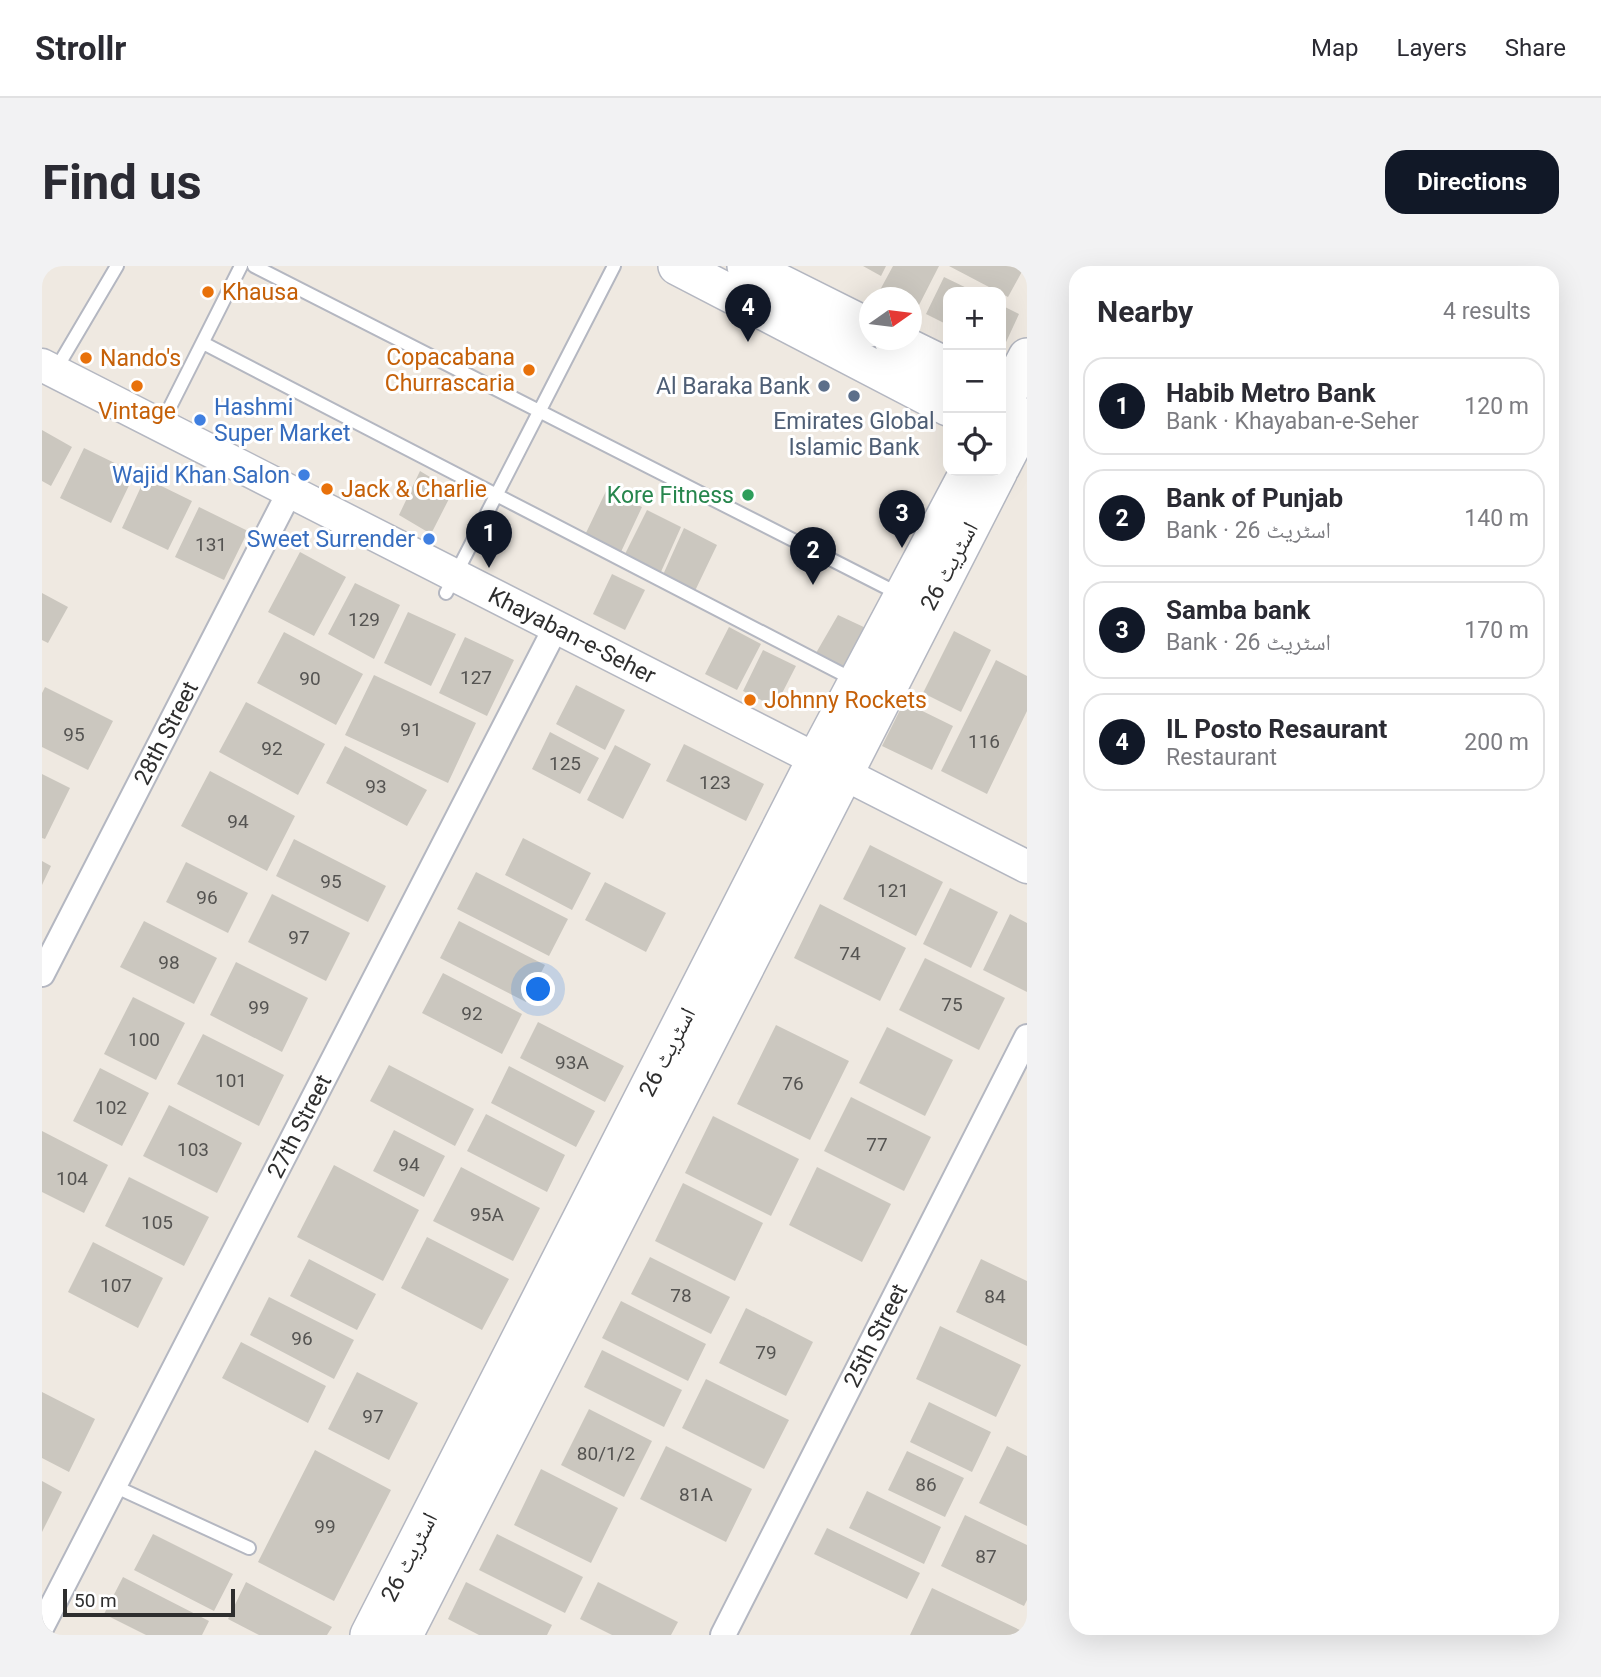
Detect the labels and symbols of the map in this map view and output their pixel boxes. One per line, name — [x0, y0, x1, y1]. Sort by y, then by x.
place label: Khausa — [222, 279, 299, 306]
marker: Khausa — [200, 284, 216, 300]
pin: 4 — [725, 284, 771, 342]
north arrow — [859, 287, 922, 350]
place label: Copacabana Churrascaria — [385, 344, 515, 397]
place label: Nando's — [100, 345, 181, 372]
marker: Nando's — [78, 350, 94, 366]
marker: Copacabana Churrascaria — [521, 362, 537, 378]
place label: Al Baraka Bank — [656, 373, 810, 400]
marker: Vintage — [129, 378, 145, 394]
marker: Al Baraka Bank — [816, 378, 832, 394]
marker: Emirates Global Islamic Bank — [846, 388, 862, 404]
place label: Hashmi Super Market — [214, 394, 350, 447]
place label: Vintage — [98, 398, 176, 425]
place label: Emirates Global Islamic Bank — [773, 408, 935, 461]
marker: Hashmi Super Market — [192, 412, 208, 428]
place label: Wajid Khan Salon — [112, 462, 290, 489]
marker: Wajid Khan Salon — [296, 467, 312, 483]
place label: Jack & Charlie — [341, 476, 487, 503]
marker: Jack & Charlie — [319, 481, 335, 497]
place label: Kore Fitness — [607, 482, 734, 509]
marker: Kore Fitness — [740, 487, 756, 503]
pin: 3 — [879, 490, 925, 548]
pin: 1 — [466, 510, 512, 568]
street label: اسٹریٹ 26 — [915, 517, 984, 615]
place label: Sweet Surrender — [247, 526, 415, 553]
pin: 2 — [790, 527, 836, 585]
marker: Sweet Surrender — [421, 531, 437, 547]
house number: 131 — [195, 533, 227, 556]
street label: Khayaban-e-Seher — [484, 582, 660, 690]
house number: 129 — [348, 608, 380, 631]
house number: 127 — [460, 666, 492, 689]
house number: 90 — [299, 667, 321, 690]
street label: 28th Street — [129, 677, 204, 789]
place label: Johnny Rockets — [764, 687, 927, 714]
marker: Johnny Rockets — [742, 692, 758, 708]
house number: 91 — [400, 718, 422, 741]
house number: 95 — [63, 723, 85, 746]
house number: 116 — [968, 730, 1000, 753]
house number: 92 — [261, 737, 283, 760]
house number: 125 — [549, 752, 581, 775]
house number: 123 — [699, 771, 731, 794]
house number: 93 — [365, 775, 387, 798]
house number: 94 — [227, 810, 249, 833]
house number: 95 — [320, 870, 342, 893]
house number: 121 — [877, 879, 909, 902]
house number: 96 — [196, 886, 218, 909]
house number: 97 — [288, 926, 310, 949]
house number: 74 — [839, 942, 861, 965]
house number: 98 — [158, 951, 180, 974]
your location — [521, 972, 555, 1006]
house number: 75 — [941, 993, 963, 1016]
house number: 99 — [248, 996, 270, 1019]
house number: 92 — [461, 1002, 483, 1025]
street label: اسٹریٹ 26 — [634, 1003, 701, 1101]
house number: 100 — [128, 1028, 160, 1051]
house number: 93A — [555, 1051, 589, 1074]
house number: 101 — [215, 1069, 247, 1092]
street label: 27th Street — [262, 1070, 337, 1183]
house number: 76 — [782, 1072, 804, 1095]
house number: 102 — [95, 1096, 127, 1119]
house number: 77 — [866, 1133, 888, 1156]
house number: 103 — [177, 1138, 209, 1161]
house number: 94 — [398, 1153, 420, 1176]
house number: 104 — [56, 1167, 88, 1190]
house number: 95A — [470, 1203, 504, 1226]
house number: 105 — [141, 1211, 173, 1234]
house number: 107 — [100, 1274, 132, 1297]
street label: 25th Street — [838, 1279, 913, 1392]
house number: 78 — [670, 1284, 692, 1307]
house number: 84 — [984, 1285, 1006, 1308]
house number: 96 — [291, 1327, 313, 1350]
house number: 79 — [755, 1341, 777, 1364]
house number: 97 — [362, 1405, 384, 1428]
house number: 80/1/2 — [577, 1442, 635, 1465]
house number: 86 — [915, 1473, 937, 1496]
house number: 81A — [679, 1483, 713, 1506]
street label: اسٹریٹ 26 — [376, 1508, 443, 1606]
house number: 99 — [314, 1515, 336, 1538]
house number: 87 — [975, 1545, 997, 1568]
scale bar — [63, 1586, 234, 1618]

